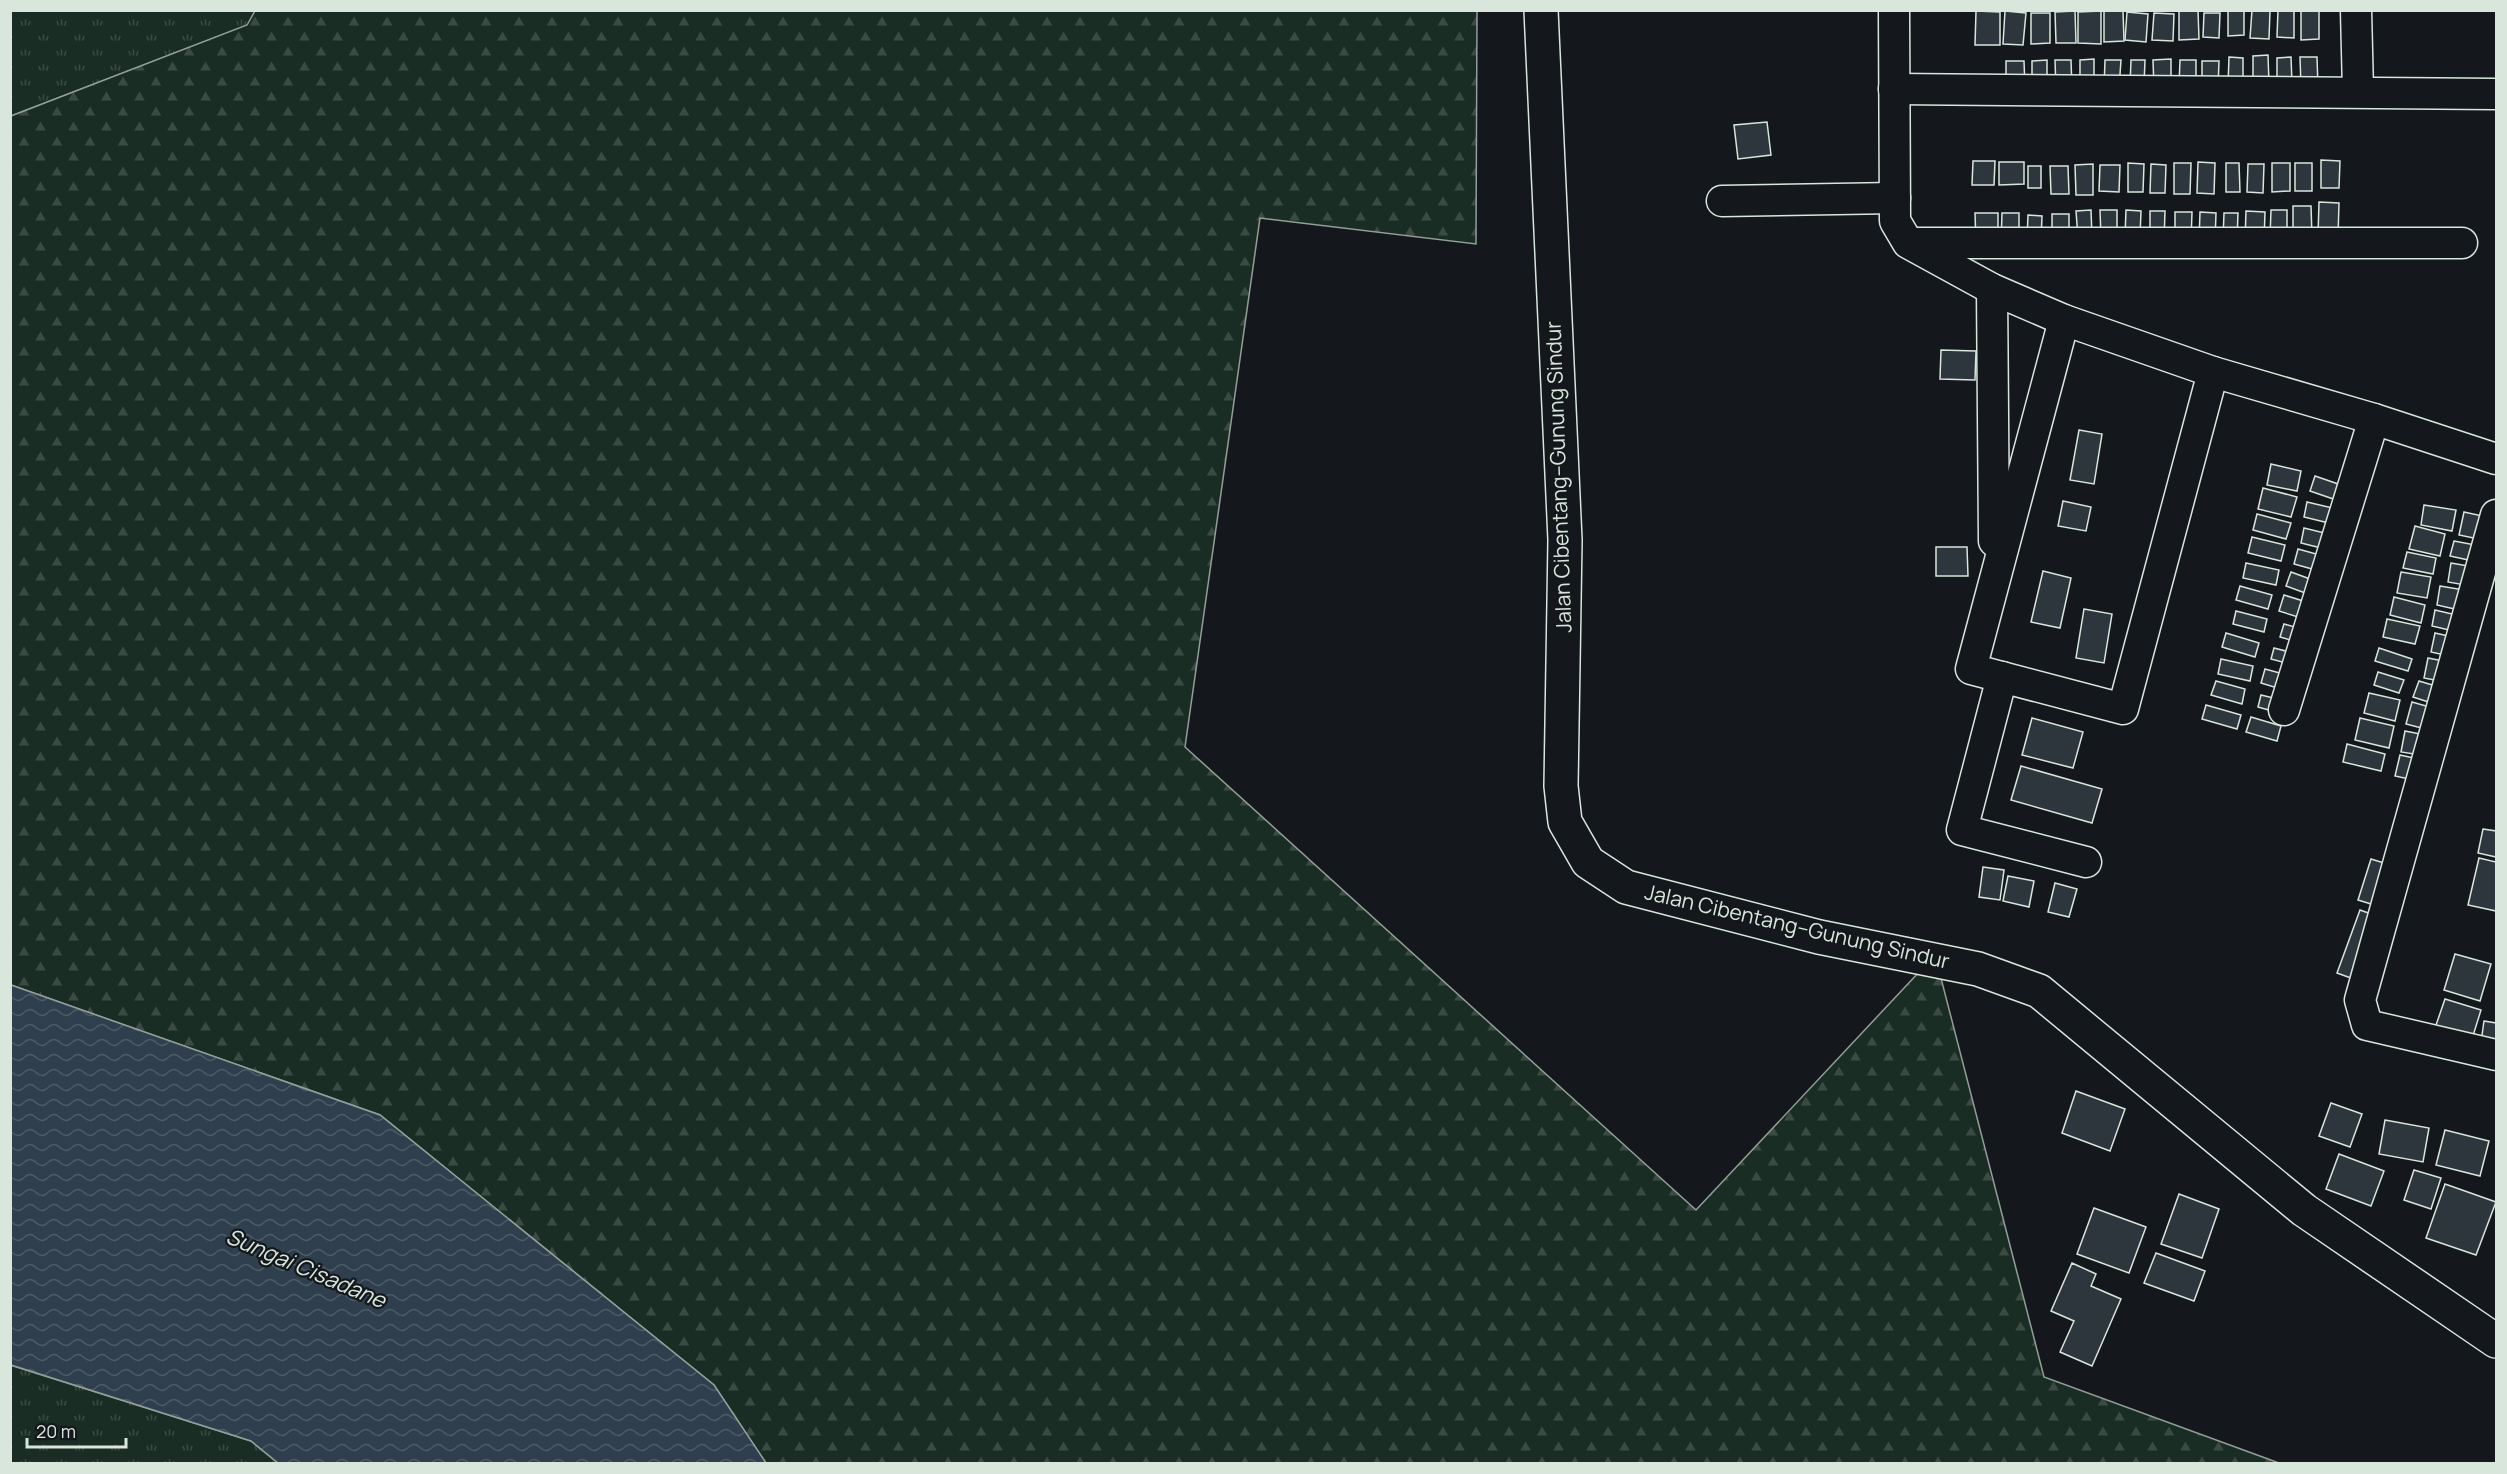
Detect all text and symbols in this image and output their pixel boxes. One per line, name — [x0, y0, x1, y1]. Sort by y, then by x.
street label: Jalan Cibentang–Gunung Sindur — [1539, 320, 1577, 633]
street label: Jalan Cibentang–Gunung Sindur — [1642, 877, 1953, 975]
water label: Sungai Cisadane — [222, 1221, 391, 1316]
scale bar — [27, 1411, 126, 1449]
text: 20 m — [36, 1419, 76, 1443]

